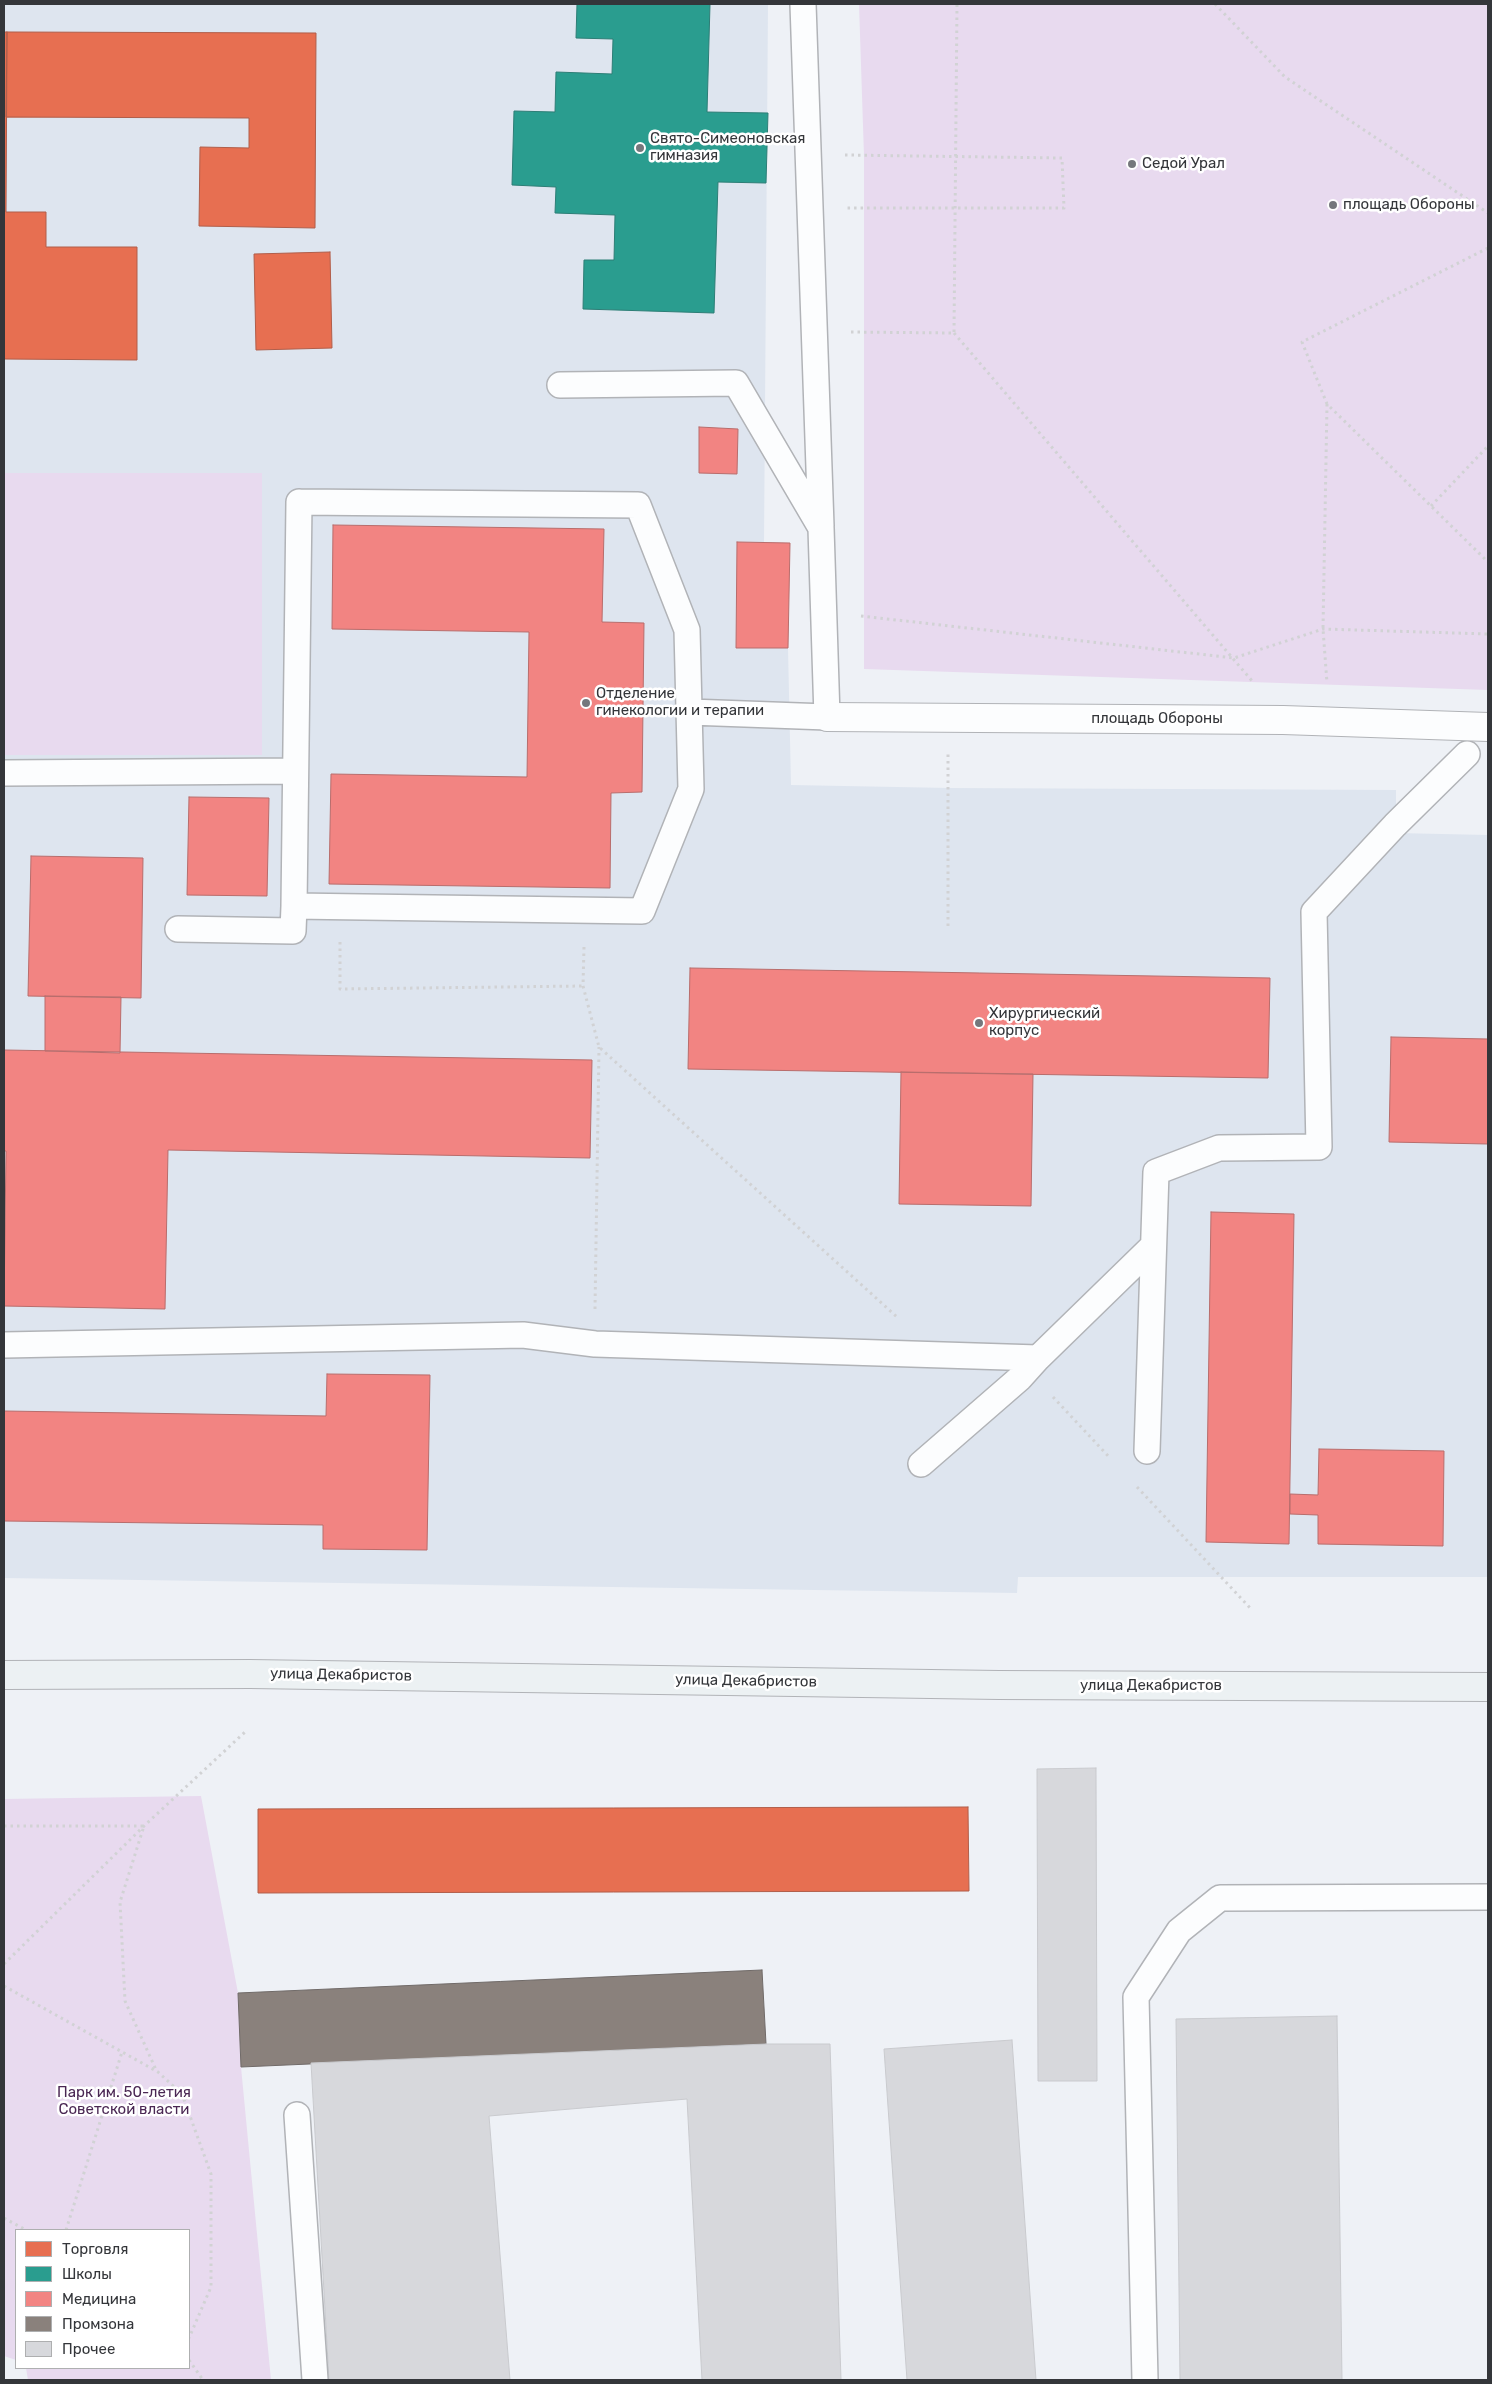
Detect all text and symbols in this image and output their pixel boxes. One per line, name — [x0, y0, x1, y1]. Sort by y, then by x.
place label: Свято-Симеоновская гимназия — [650, 130, 805, 165]
marker: Свято-Симеоновская гимназия — [634, 142, 646, 154]
place label: Седой Урал — [1142, 155, 1225, 173]
marker: Седой Урал — [1126, 158, 1138, 170]
place label: площадь Обороны — [1343, 196, 1475, 214]
marker: площадь Обороны — [1327, 199, 1339, 211]
place label: Отделение гинекологии и терапии — [596, 685, 764, 720]
marker: Отделение гинекологии и терапии — [580, 697, 592, 709]
street label: площадь Обороны — [1091, 710, 1223, 728]
place label: Хирургический корпус — [989, 1005, 1100, 1040]
marker: Хирургический корпус — [973, 1017, 985, 1029]
street label: улица Декабристов — [270, 1665, 412, 1685]
street label: улица Декабристов — [675, 1671, 817, 1691]
street label: улица Декабристов — [1080, 1677, 1222, 1695]
park label: Парк им. 50-летия Советской власти — [57, 2084, 191, 2119]
legend — [15, 2229, 190, 2369]
text: Торговля — [62, 2240, 128, 2258]
text: Школы — [62, 2265, 112, 2283]
text: Медицина — [62, 2290, 136, 2308]
text: Промзона — [62, 2315, 134, 2333]
text: Прочее — [62, 2340, 115, 2358]

